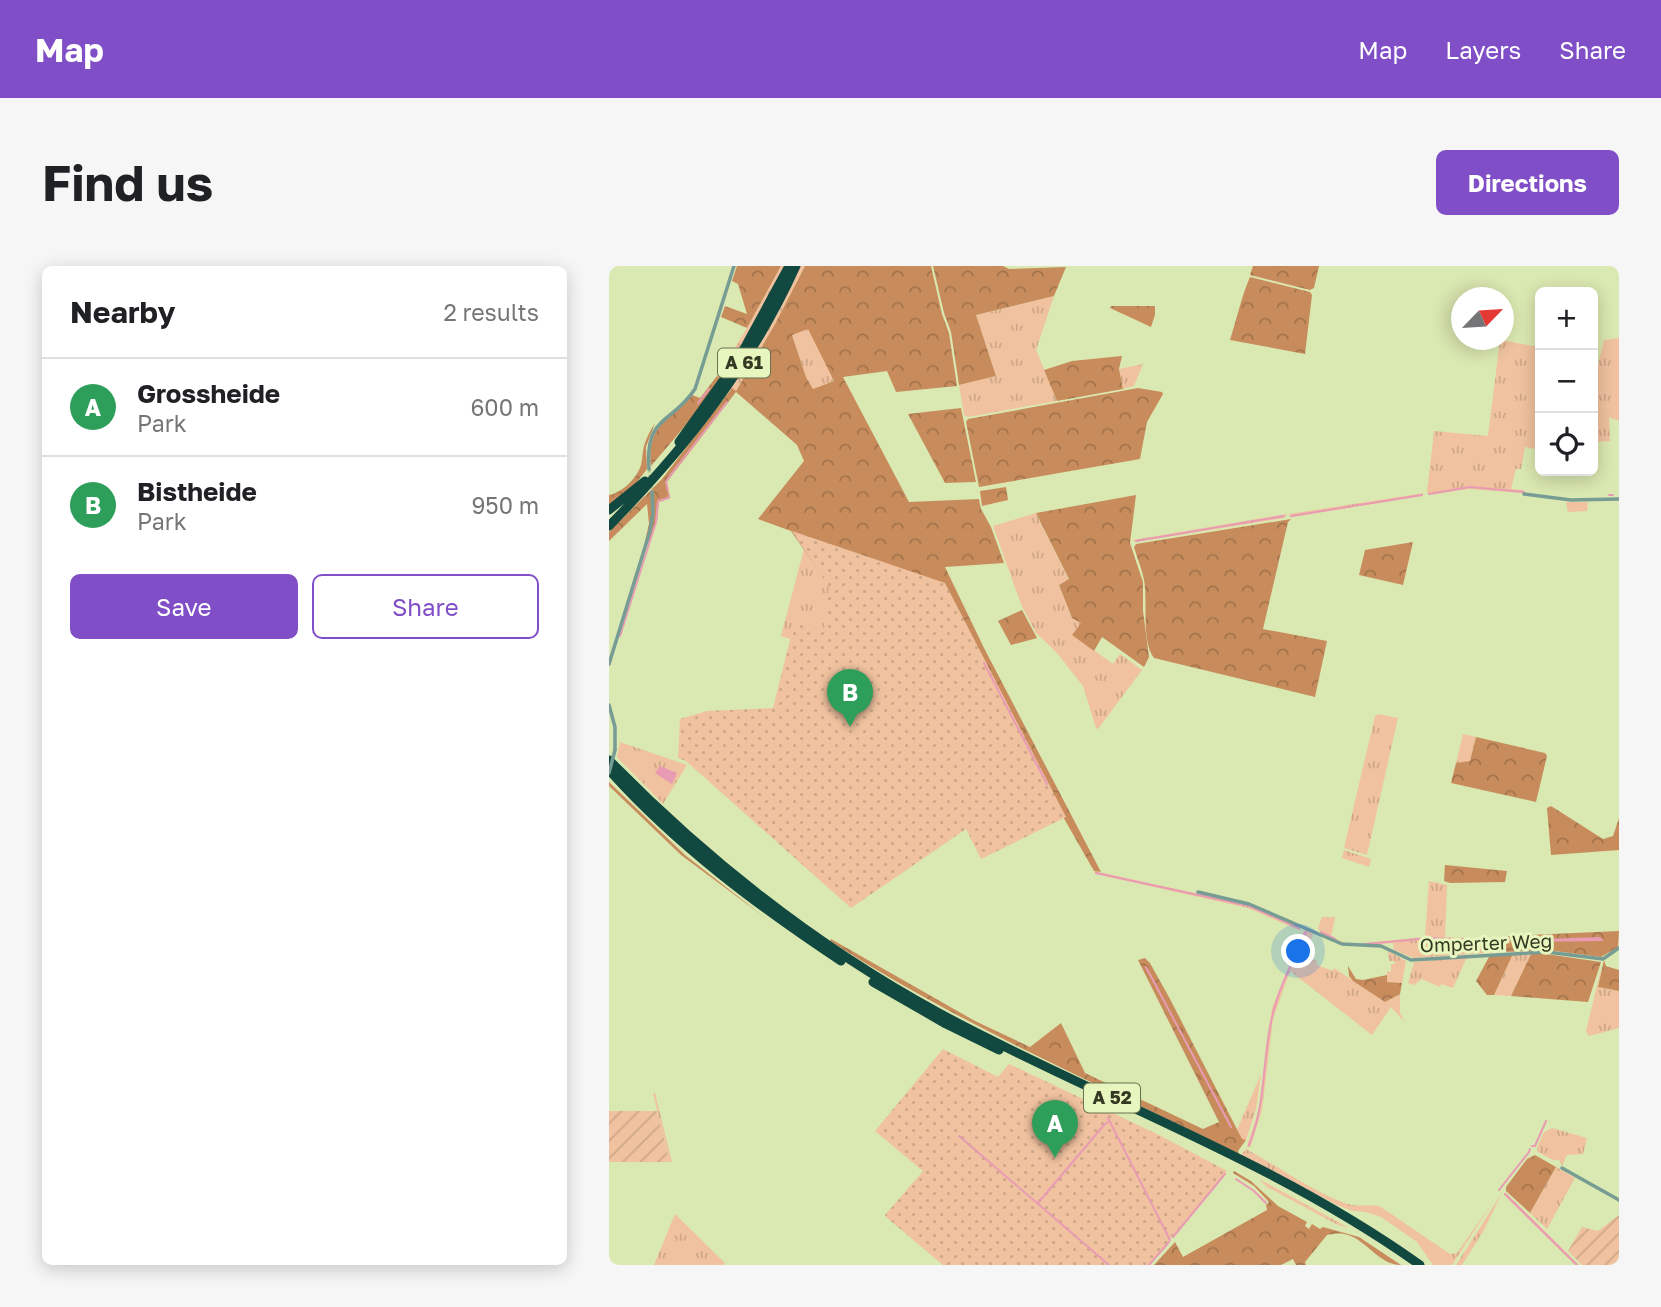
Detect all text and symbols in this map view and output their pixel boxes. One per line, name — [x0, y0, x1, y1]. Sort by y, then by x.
text: Map — [35, 30, 104, 69]
text: Map — [1358, 35, 1407, 64]
text: Layers — [1445, 35, 1521, 64]
text: Share — [1559, 35, 1626, 64]
button: Directions — [1436, 150, 1619, 215]
text: Find us — [42, 153, 213, 212]
north arrow — [1451, 287, 1514, 350]
map controls — [1535, 287, 1598, 476]
button: + — [1535, 287, 1598, 350]
text: Nearby — [70, 294, 175, 330]
text: 2 results — [443, 298, 539, 326]
road number: A 61 — [718, 348, 770, 378]
button: − — [1535, 350, 1598, 413]
text: Grossheide — [137, 378, 280, 409]
text: A — [85, 393, 101, 421]
text: 600 m — [470, 393, 539, 421]
text: Park — [137, 409, 187, 437]
button: locate — [1535, 413, 1598, 476]
text: Bistheide — [137, 476, 257, 507]
text: B — [85, 491, 101, 519]
text: 950 m — [471, 491, 539, 519]
text: Park — [137, 507, 187, 535]
button: Save — [70, 574, 298, 639]
button: Share — [312, 574, 539, 639]
pin: B — [827, 669, 873, 727]
street label: Omperter Weg — [1419, 929, 1553, 956]
your location — [1281, 934, 1315, 968]
road number: A 52 — [1084, 1084, 1140, 1112]
pin: A — [1032, 1100, 1078, 1158]

